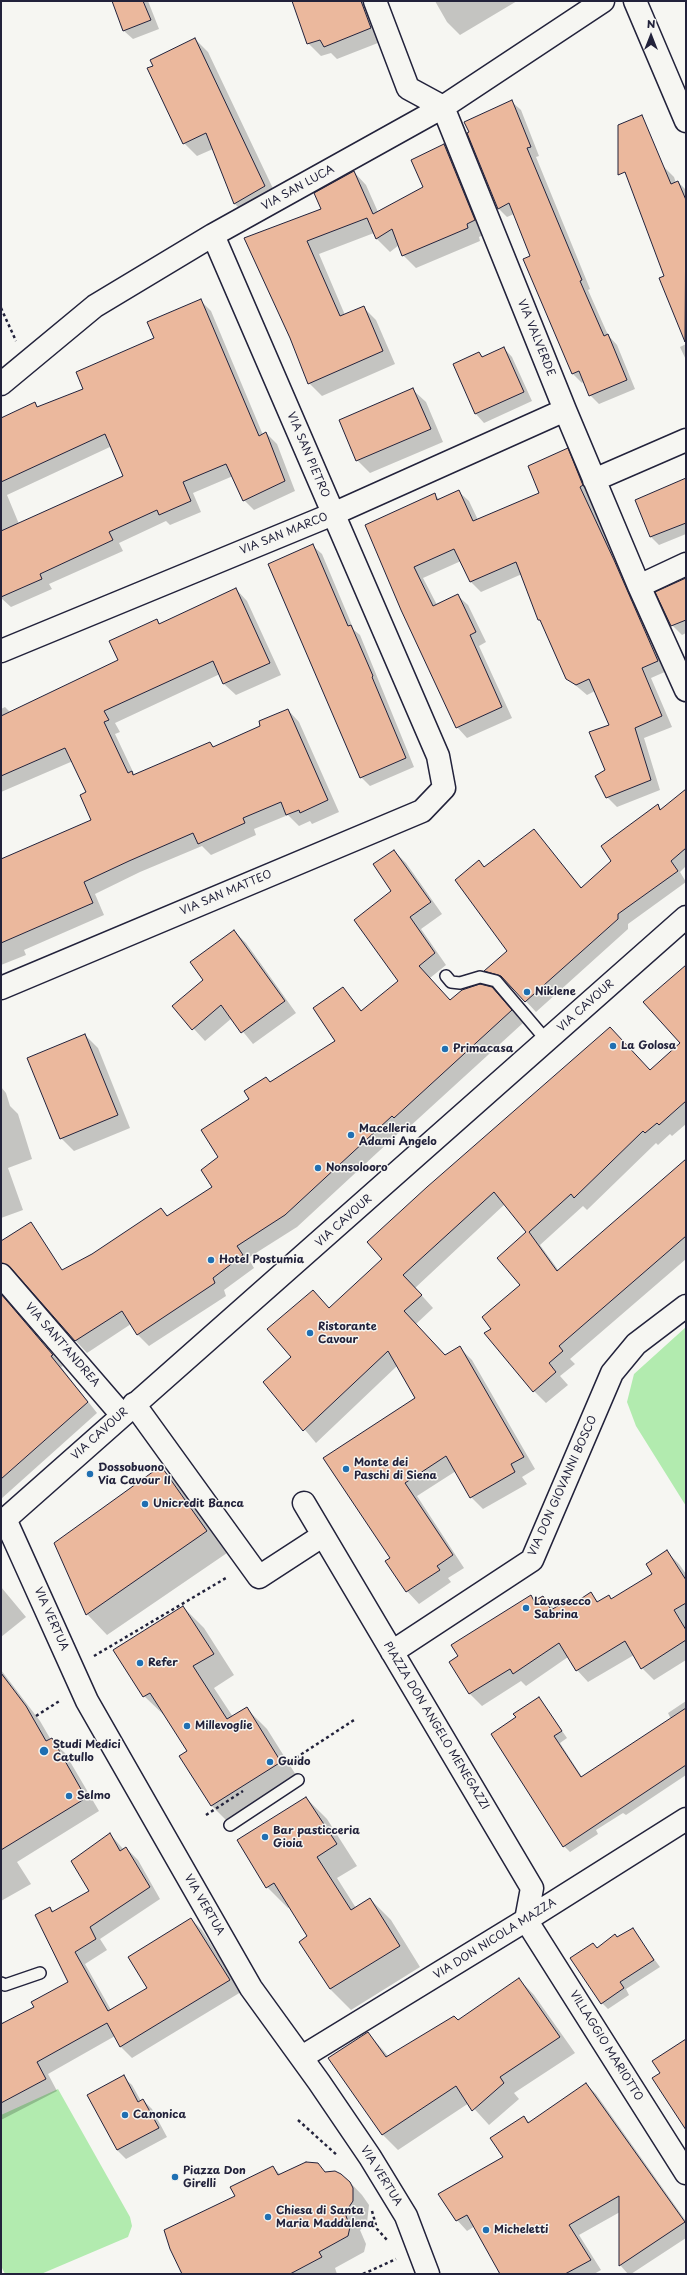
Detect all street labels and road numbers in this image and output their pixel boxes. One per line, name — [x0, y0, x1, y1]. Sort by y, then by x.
street label: VIA SAN LUCA — [259, 163, 337, 213]
street label: VIA VALVERDE — [515, 298, 557, 378]
street label: VIA SAN PIETRO — [284, 410, 332, 500]
street label: VIA SAN MARCO — [238, 510, 330, 558]
street label: VIA SAN MATTEO — [178, 868, 274, 918]
street label: VIA CAVOUR — [555, 977, 617, 1035]
street label: VIA CAVOUR — [313, 1192, 375, 1250]
street label: VIA SANT'ANDREA — [22, 1300, 102, 1390]
street label: VIA CAVOUR — [69, 1405, 131, 1463]
street label: VIA DON GIOVANNI BOSCO — [526, 1414, 600, 1558]
street label: VIA VERTUA — [31, 1585, 71, 1653]
street label: PIAZZA DON ANGELO MENEGAZZI — [380, 1640, 492, 1812]
street label: VIA VERTUA — [181, 1872, 227, 1938]
street label: VIA DON NICOLA MAZZA — [431, 1896, 559, 1982]
street label: VILLAGGIO MARIOTTO — [567, 1989, 645, 2103]
street label: VIA VERTUA — [357, 2144, 405, 2208]

